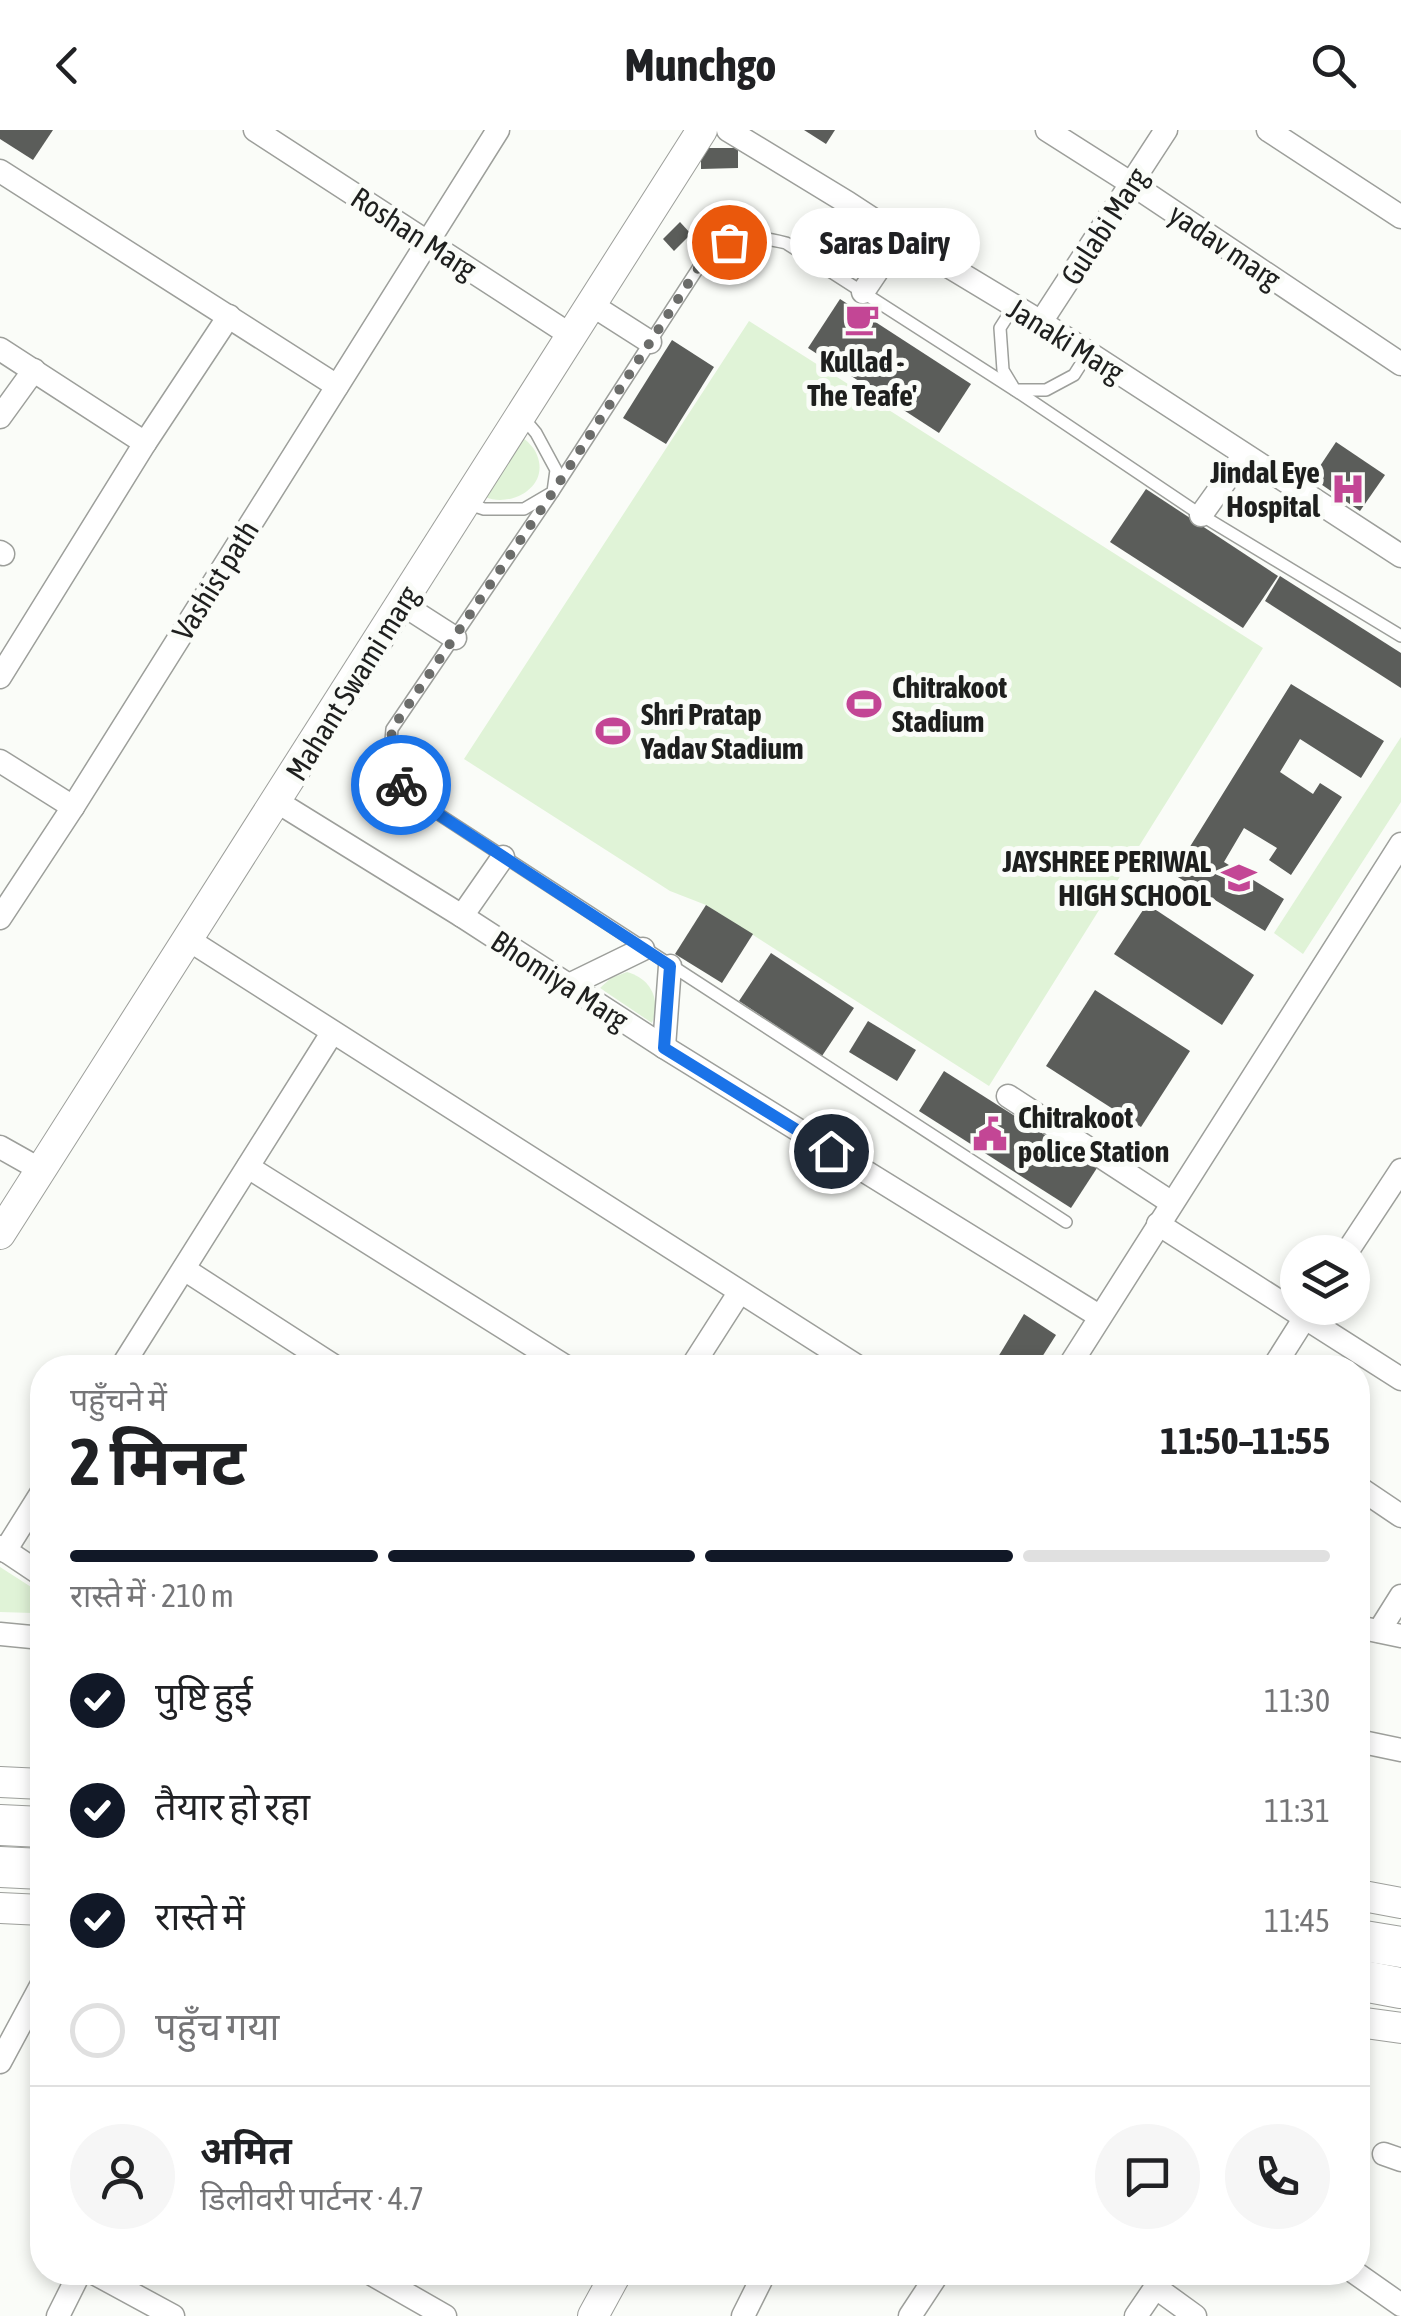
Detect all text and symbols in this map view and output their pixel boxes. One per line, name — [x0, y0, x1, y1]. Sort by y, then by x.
icon: back — [40, 38, 95, 93]
icon: search — [1306, 38, 1361, 93]
text: Munchgo — [625, 39, 776, 91]
street label: Gulabi Marg — [1054, 161, 1154, 291]
street label: Roshan Marg — [345, 180, 483, 286]
street label: yadav marg — [1163, 196, 1287, 296]
pin — [687, 200, 772, 285]
callout: Saras Dairy — [789, 207, 979, 277]
icon: bag — [702, 215, 757, 270]
text: Saras Dairy — [820, 224, 950, 261]
street label: Janaki Marg — [1002, 291, 1130, 389]
cafe icon: Kullad - The Teafe' — [843, 300, 881, 338]
place label: Kullad - The Teafe' — [807, 344, 917, 412]
place label: Jindal Eye Hospital — [1209, 455, 1321, 523]
hospital icon: Jindal Eye Hospital — [1329, 470, 1367, 508]
street label: Vashist path — [165, 514, 265, 646]
street label: Mahant Swami marg — [279, 579, 425, 786]
place label: Chitrakoot Stadium — [892, 670, 1008, 738]
sports icon: Chitrakoot Stadium — [845, 685, 883, 723]
place label: Shri Pratap Yadav Stadium — [640, 697, 804, 765]
sports icon: Shri Pratap Yadav Stadium — [594, 712, 632, 750]
courier — [351, 735, 451, 835]
icon: bike — [374, 758, 429, 813]
place label: JAYSHREE PERIWAL HIGH SCHOOL — [1002, 844, 1211, 912]
school or university icon: JAYSHREE PERIWAL HIGH SCHOOL — [1220, 859, 1258, 897]
street label: Bhomiya Marg — [485, 923, 635, 1037]
place label: Chitrakoot police Station — [1018, 1100, 1169, 1168]
pin — [789, 1109, 874, 1194]
public building icon: Chitrakoot police Station — [971, 1115, 1009, 1153]
icon: home — [804, 1124, 859, 1179]
map controls — [1280, 1235, 1370, 1325]
button: layers — [1280, 1235, 1370, 1325]
text: पहुँचने में — [70, 1381, 167, 1418]
text: 11:50–11:55 — [1160, 1419, 1330, 1462]
text: 2 मिनट — [70, 1424, 246, 1499]
text: रास्ते में · 210 m — [70, 1577, 234, 1614]
icon: check — [70, 1673, 125, 1728]
text: पुष्टि हुई — [155, 1675, 253, 1718]
text: 11:30 — [1264, 1682, 1330, 1719]
icon: check — [70, 1783, 125, 1838]
text: तैयार हो रहा — [155, 1785, 310, 1828]
text: 11:31 — [1264, 1792, 1330, 1829]
icon: check — [70, 1893, 125, 1948]
text: रास्ते में — [155, 1895, 245, 1938]
text: 11:45 — [1264, 1902, 1330, 1939]
text: पहुँच गया — [155, 2005, 279, 2048]
button: person — [70, 2124, 175, 2229]
button: chat — [1095, 2124, 1200, 2229]
button: phone — [1225, 2124, 1330, 2229]
text: अमित — [200, 2129, 292, 2172]
text: डिलीवरी पार्टनर · 4.7 — [200, 2180, 424, 2217]

